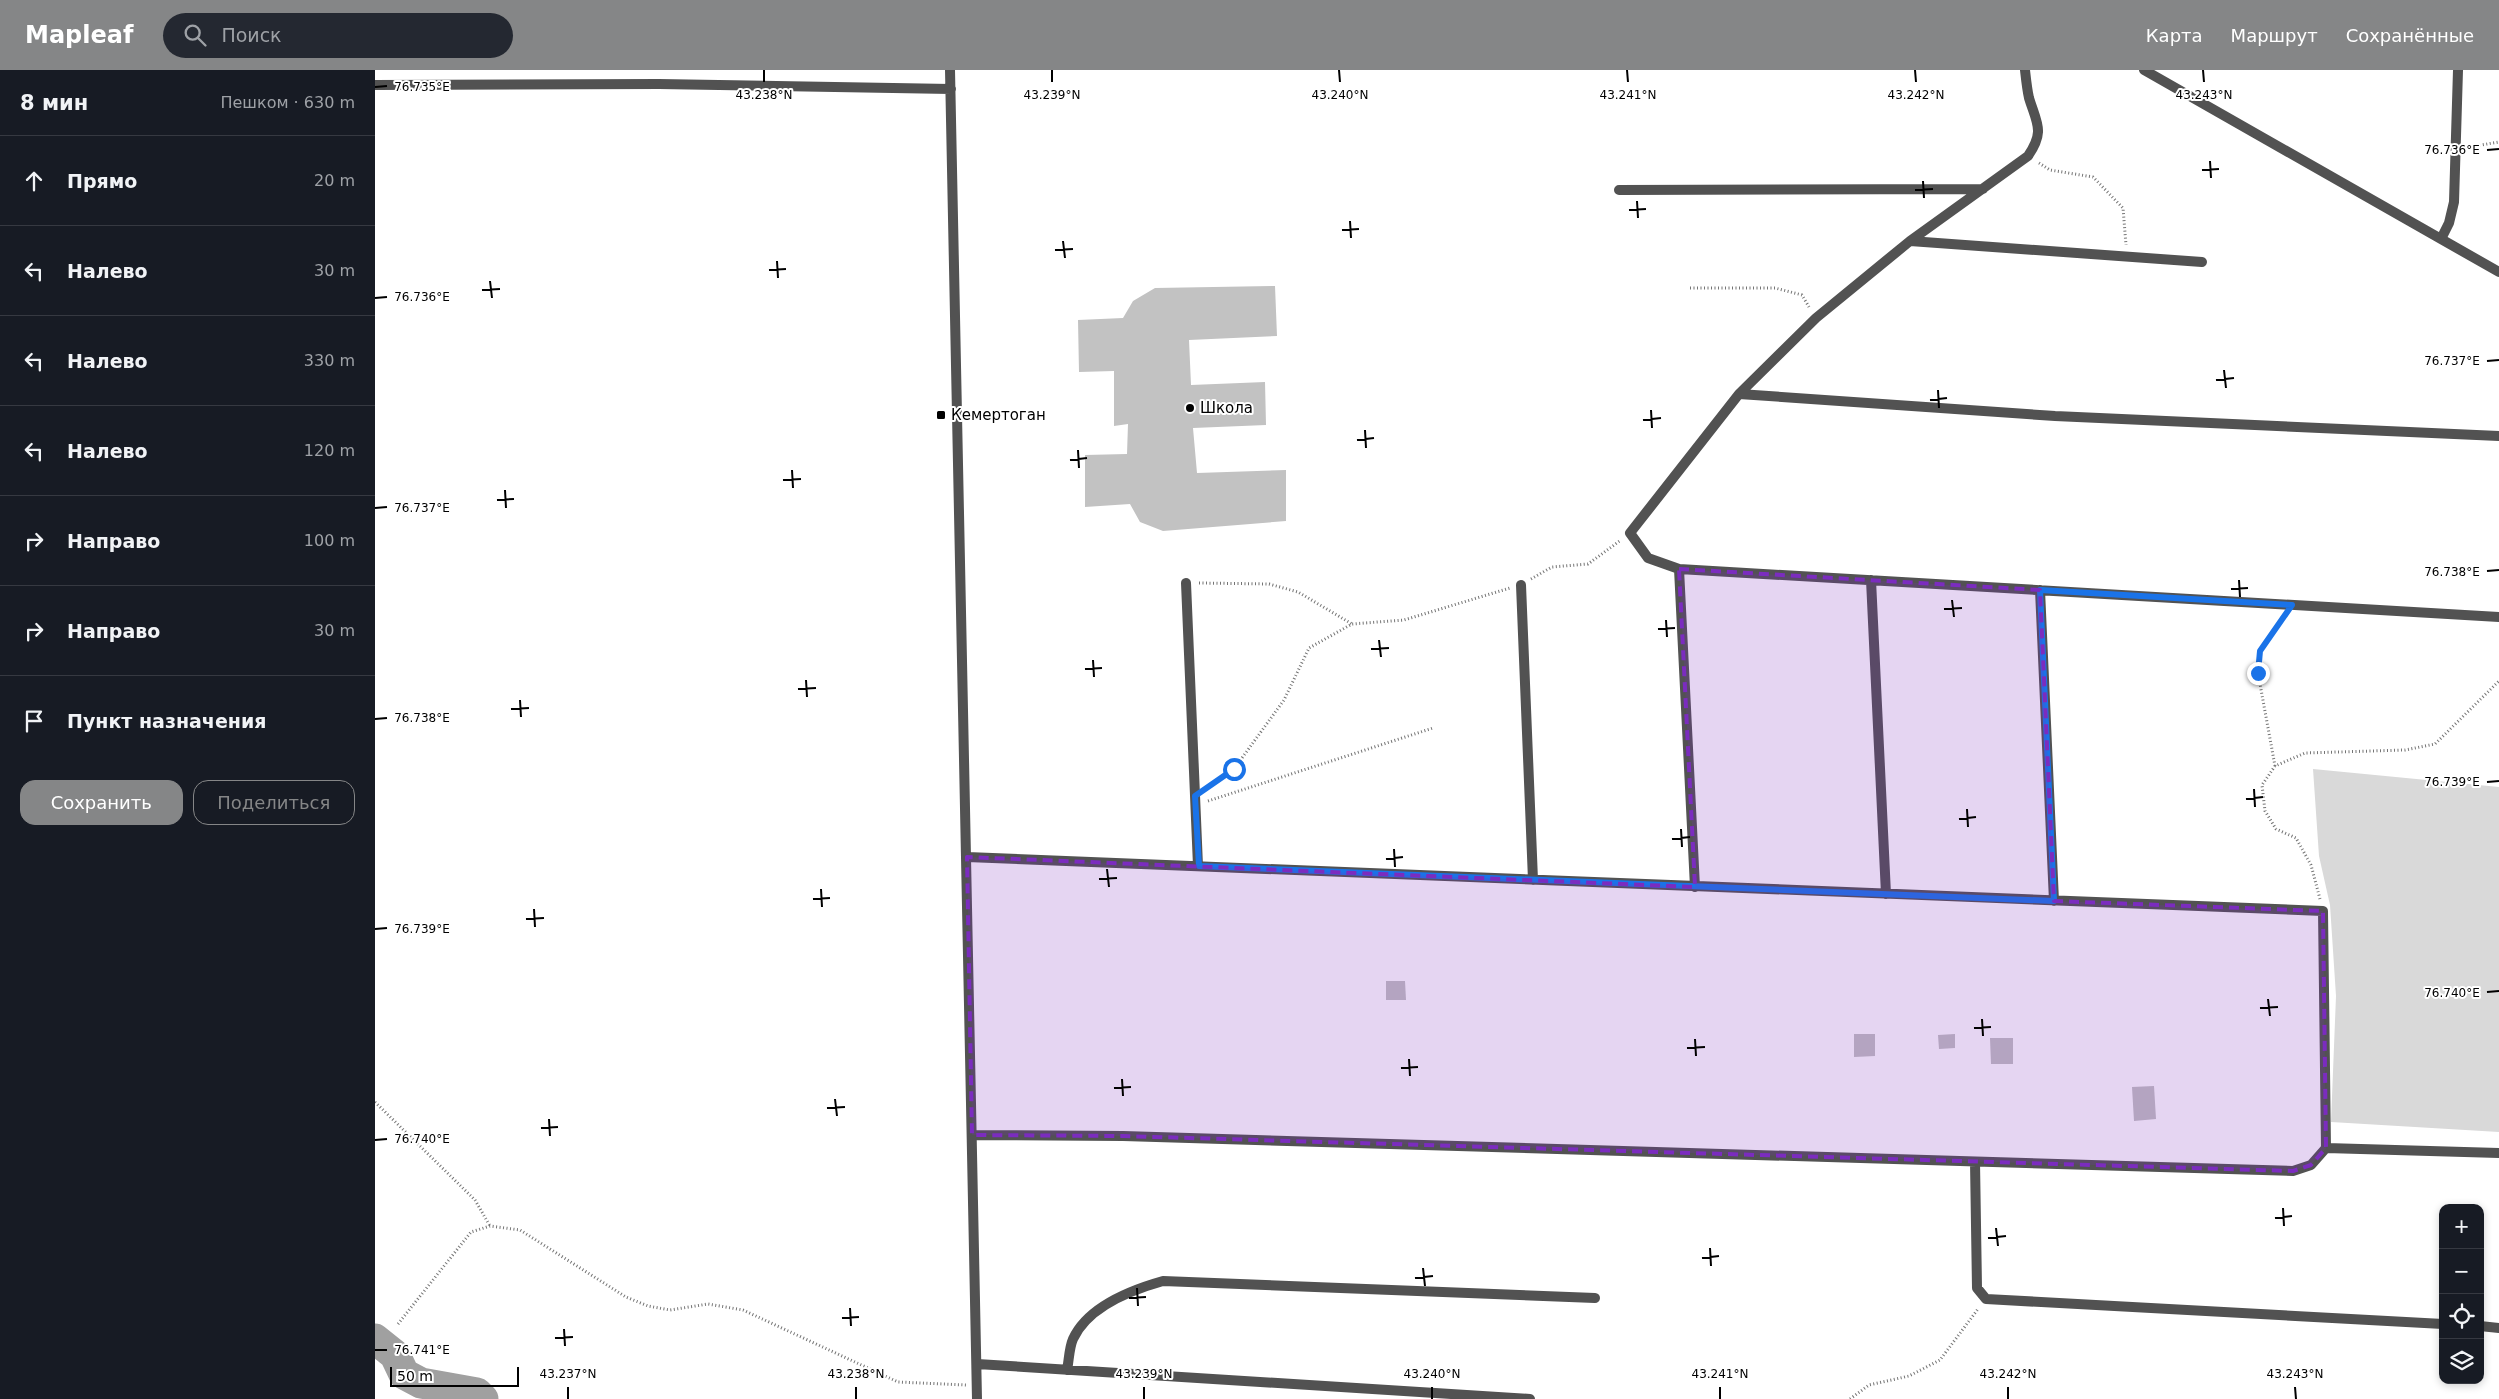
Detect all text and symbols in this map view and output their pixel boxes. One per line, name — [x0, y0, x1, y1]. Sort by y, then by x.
search box — [163, 13, 513, 58]
text: Mapleaf — [25, 21, 133, 49]
icon: search — [181, 21, 209, 49]
text: Поиск — [221, 24, 282, 46]
text: Карта — [2146, 25, 2203, 46]
text: Маршрут — [2231, 25, 2318, 46]
text: Сохранённые — [2346, 25, 2474, 46]
text: 76.735°E — [394, 80, 450, 94]
text: 43.238°N — [736, 88, 792, 102]
text: 43.239°N — [1024, 88, 1080, 102]
text: 43.240°N — [1312, 88, 1368, 102]
text: 43.241°N — [1600, 88, 1656, 102]
text: 43.242°N — [1888, 88, 1944, 102]
text: 43.243°N — [2176, 88, 2232, 102]
text: 8 мин — [20, 91, 88, 115]
text: Пешком · 630 m — [220, 93, 355, 112]
text: 76.736°E — [2424, 143, 2480, 157]
icon: ahead — [20, 167, 48, 195]
text: Прямо — [67, 170, 137, 192]
text: 20 m — [314, 171, 355, 190]
icon: left — [20, 257, 48, 285]
text: Налево — [67, 260, 148, 282]
text: 30 m — [314, 261, 355, 280]
text: 76.736°E — [394, 290, 450, 304]
icon: left — [20, 347, 48, 375]
text: Налево — [67, 350, 148, 372]
text: 330 m — [304, 351, 355, 370]
text: 76.737°E — [2424, 354, 2480, 368]
place label: Школа — [1200, 399, 1253, 417]
marker: Школа — [1184, 402, 1196, 414]
place label: Кемертоган — [951, 406, 1046, 424]
marker: Кемертоган — [935, 409, 947, 421]
icon: left — [20, 437, 48, 465]
text: Налево — [67, 440, 148, 462]
text: 120 m — [304, 441, 355, 460]
text: 76.737°E — [394, 501, 450, 515]
icon: right — [20, 527, 48, 555]
text: Направо — [67, 530, 160, 552]
text: 100 m — [304, 531, 355, 550]
text: 76.738°E — [2424, 565, 2480, 579]
icon: right — [20, 617, 48, 645]
text: Направо — [67, 620, 160, 642]
text: 30 m — [314, 621, 355, 640]
route end — [2247, 662, 2270, 685]
icon: arrive — [20, 707, 48, 735]
text: Пункт назначения — [67, 710, 266, 732]
text: 76.738°E — [394, 711, 450, 725]
route start — [1223, 758, 1246, 781]
text: 76.739°E — [2424, 775, 2480, 789]
button: Сохранить — [20, 780, 183, 825]
button: Поделиться — [193, 780, 355, 825]
text: 76.739°E — [394, 922, 450, 936]
text: 76.740°E — [2424, 986, 2480, 1000]
text: 76.740°E — [394, 1132, 450, 1146]
map controls — [2439, 1204, 2484, 1384]
button: + — [2439, 1204, 2484, 1249]
button: − — [2439, 1249, 2484, 1294]
button: locate — [2439, 1294, 2484, 1339]
button: layers — [2439, 1339, 2484, 1384]
text: 76.741°E — [394, 1343, 450, 1357]
scale bar — [390, 1364, 519, 1387]
text: 43.237°N — [540, 1367, 596, 1381]
text: 43.238°N — [828, 1367, 884, 1381]
text: 43.239°N — [1116, 1367, 1172, 1381]
text: 43.240°N — [1404, 1367, 1460, 1381]
text: 43.241°N — [1692, 1367, 1748, 1381]
text: 43.242°N — [1980, 1367, 2036, 1381]
text: 43.243°N — [2267, 1367, 2323, 1381]
text: 50 m — [397, 1368, 433, 1384]

